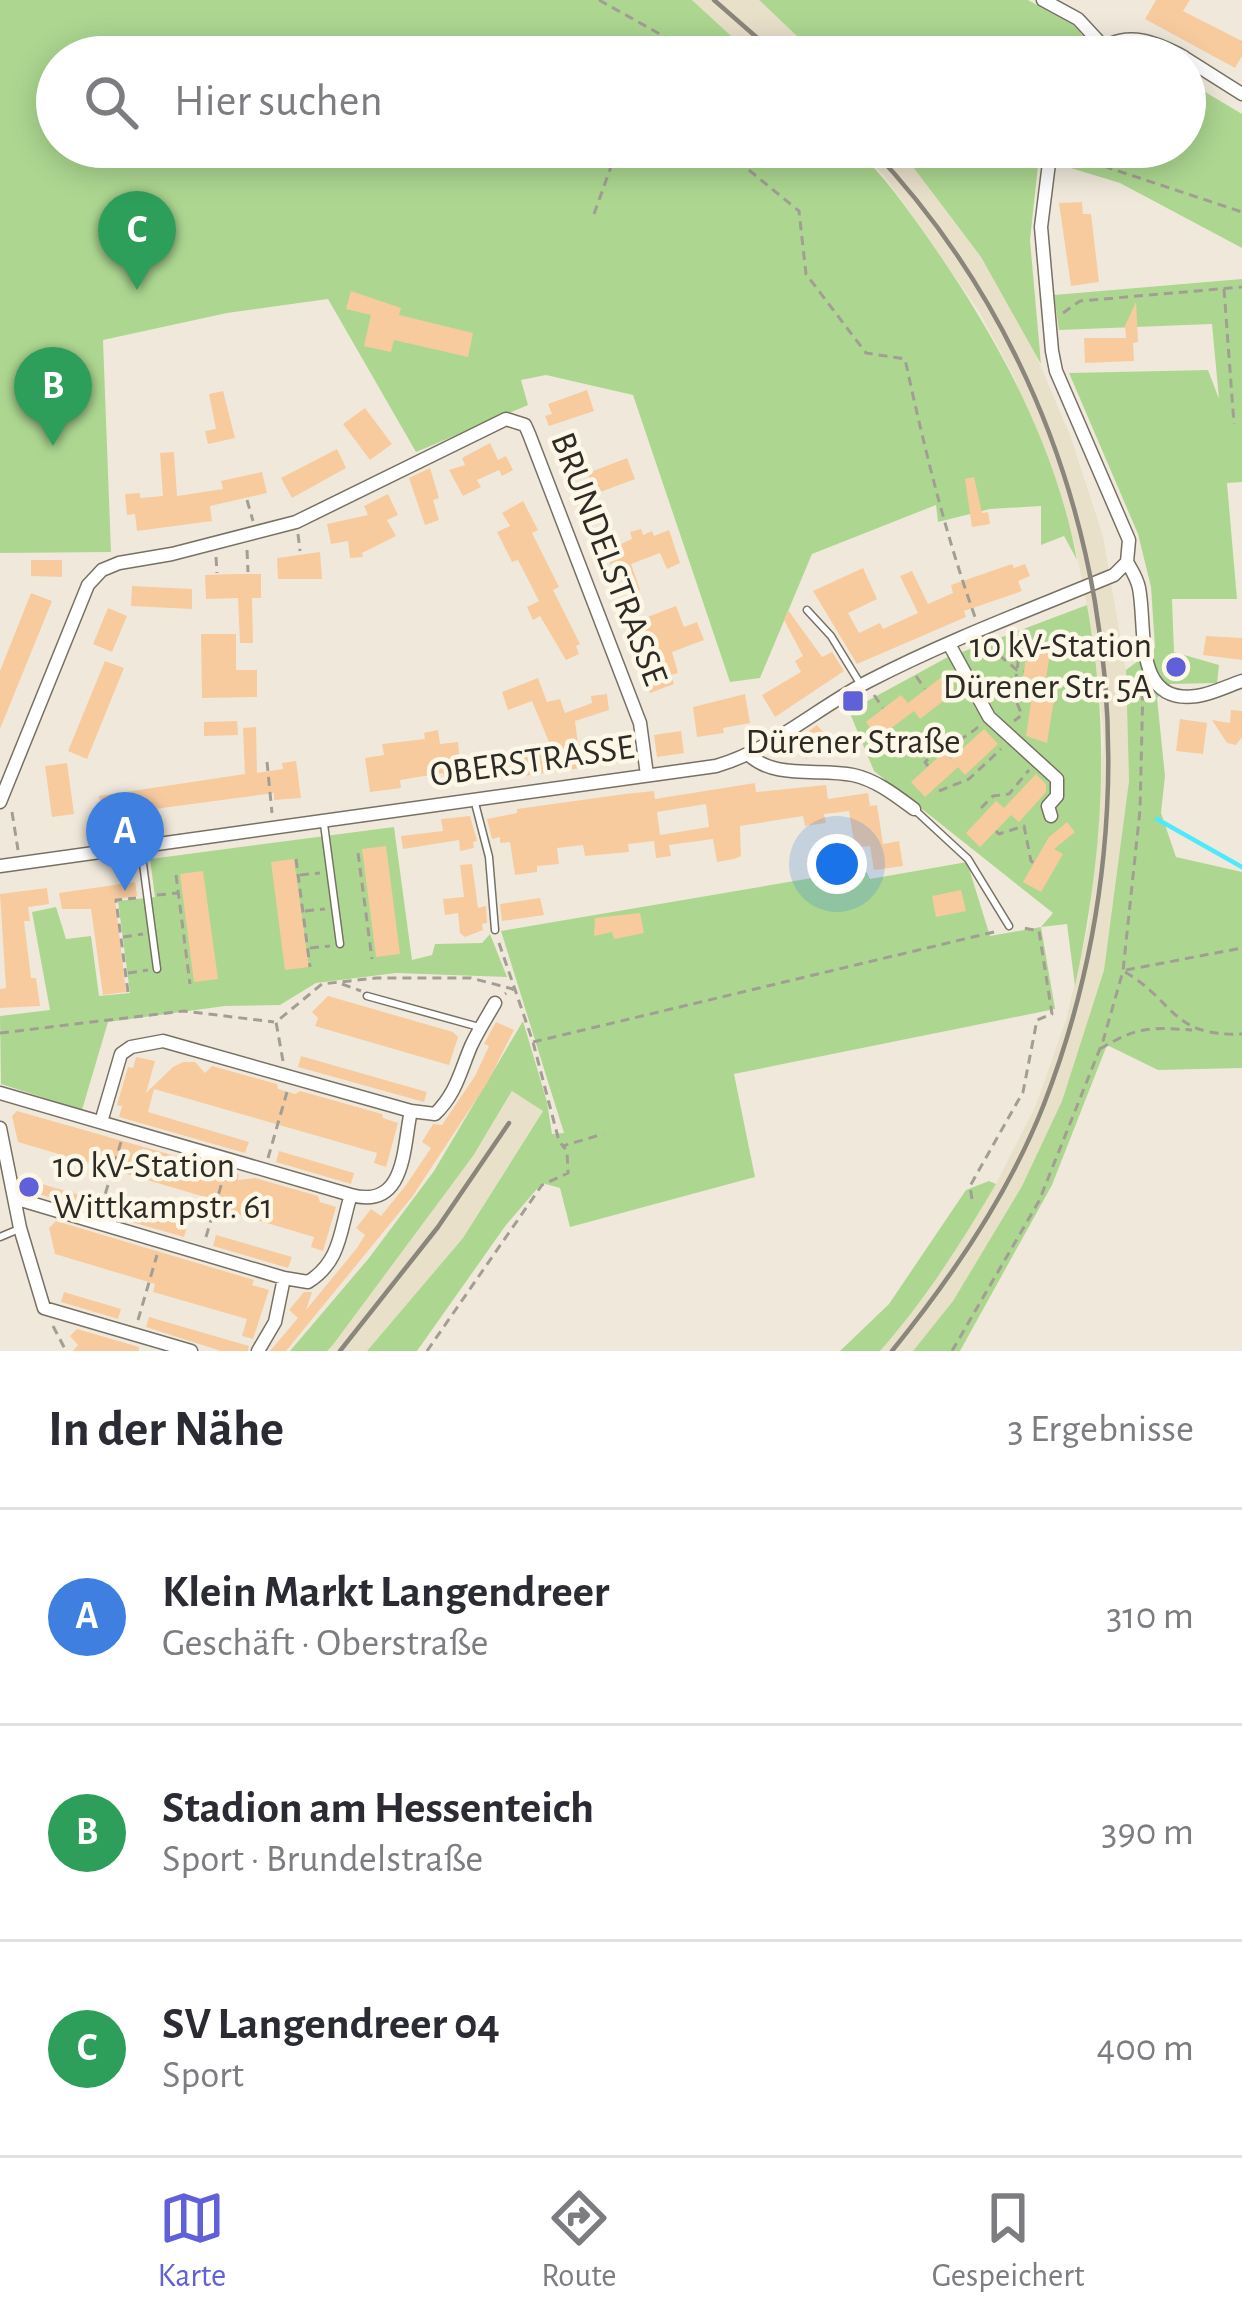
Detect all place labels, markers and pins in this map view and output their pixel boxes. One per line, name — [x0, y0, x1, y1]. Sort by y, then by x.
pin: C — [98, 191, 176, 290]
pin: B — [14, 347, 92, 446]
place label: 10 kV-Station Dürener Str. 5A — [943, 628, 1152, 705]
marker: 10 kV-Station Dürener Str. 5A — [1163, 654, 1189, 680]
marker: Dürener Straße — [840, 688, 866, 714]
place label: Dürener Straße — [745, 724, 961, 760]
pin: A — [86, 792, 164, 891]
place label: 10 kV-Station Wittkampstr. 61 — [53, 1148, 273, 1225]
marker: 10 kV-Station Wittkampstr. 61 — [16, 1174, 42, 1200]

